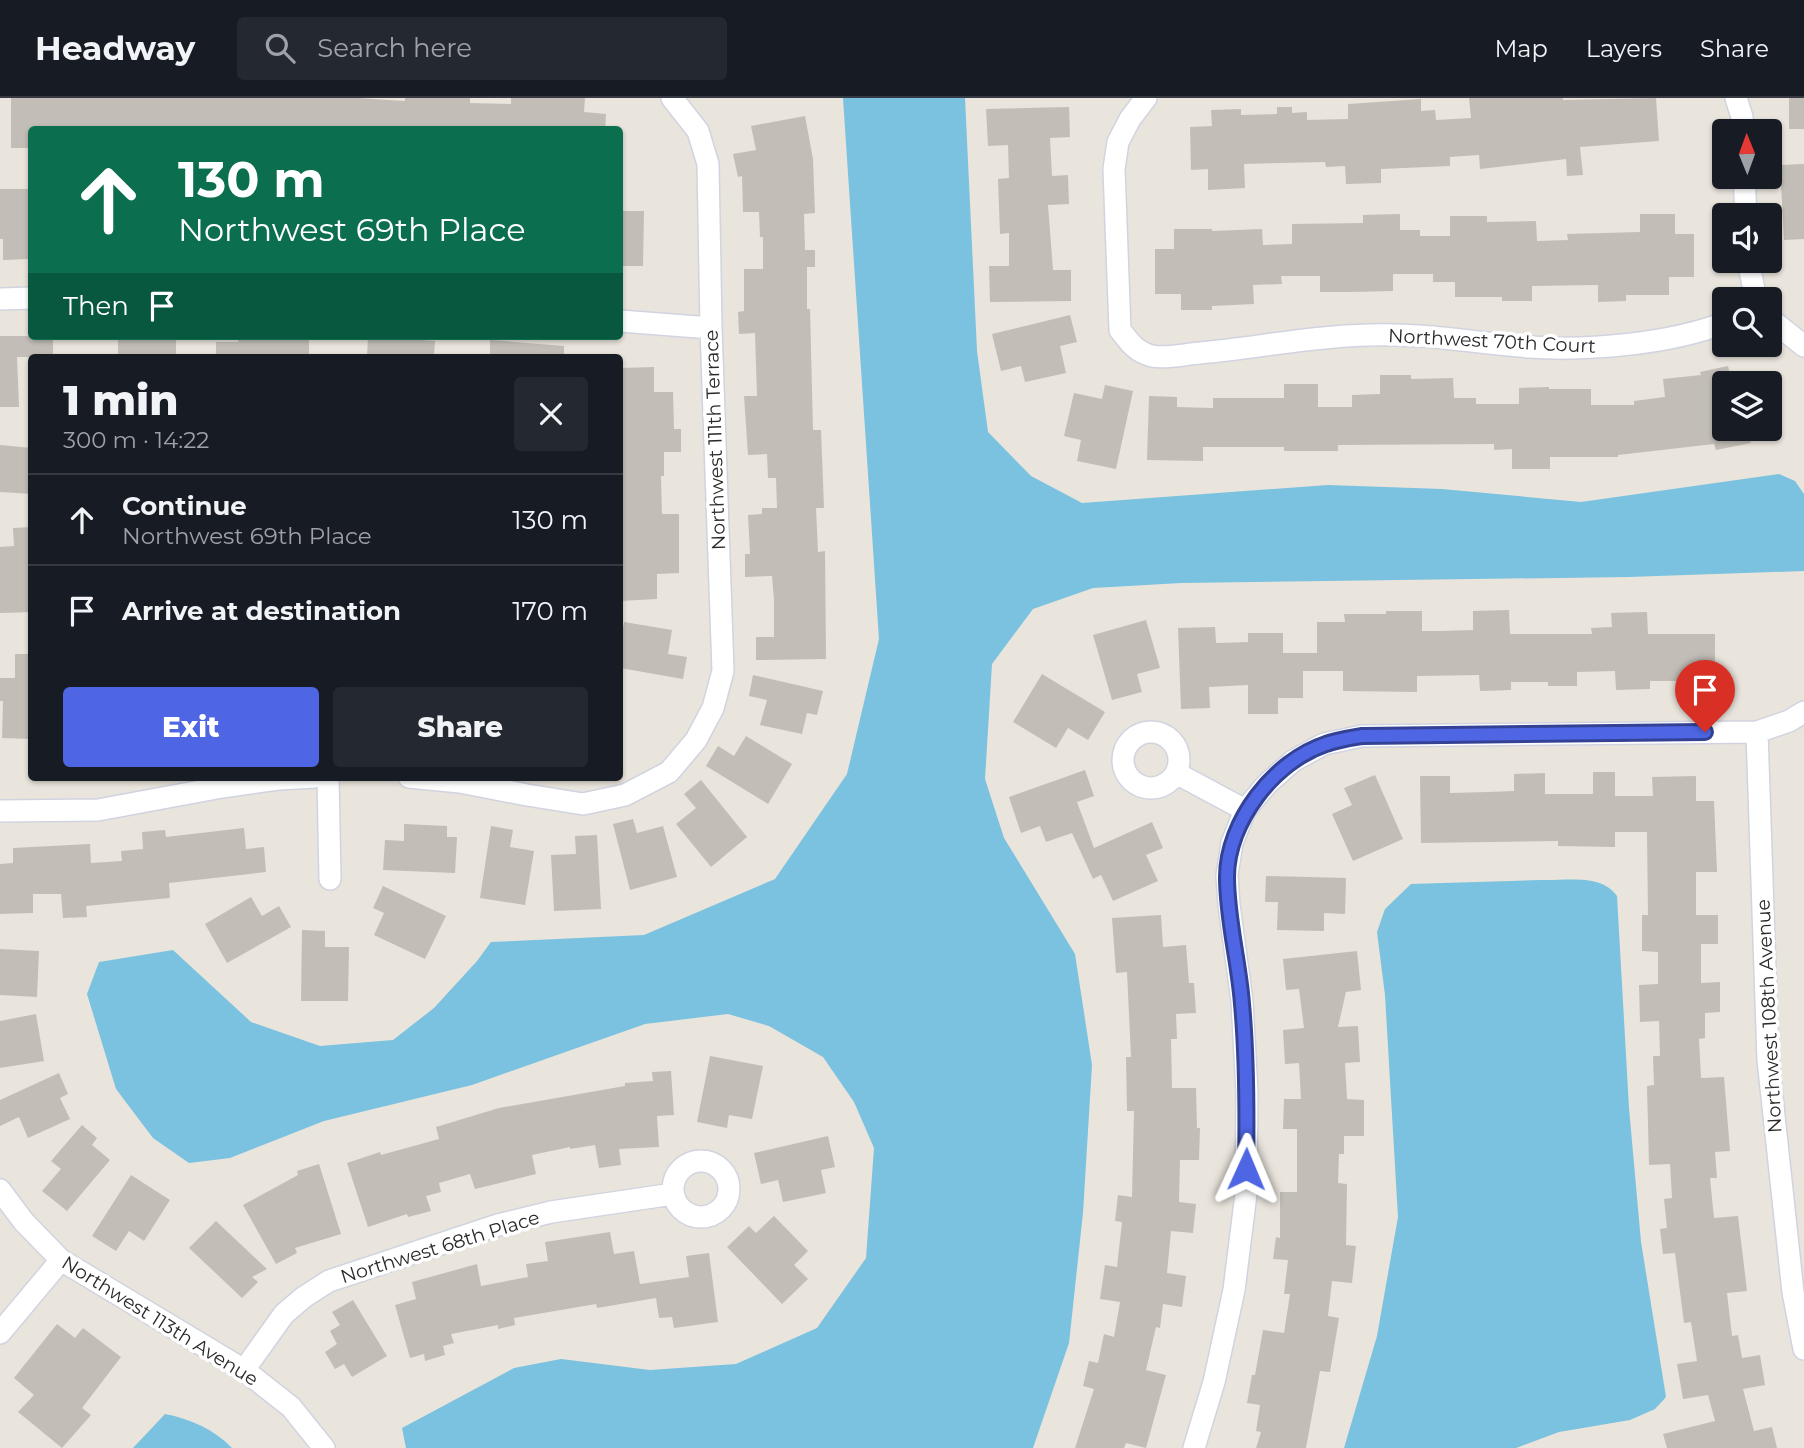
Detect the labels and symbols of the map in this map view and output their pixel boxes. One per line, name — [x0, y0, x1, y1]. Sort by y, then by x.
north arrow — [1712, 119, 1782, 189]
street label: Northwest 70th Court — [1388, 324, 1597, 358]
street label: Northwest 111th Terrace — [700, 329, 730, 551]
pin — [1675, 660, 1735, 732]
street label: Northwest 108th Avenue — [1751, 898, 1787, 1134]
position arrow — [1209, 1132, 1283, 1206]
street label: Northwest 68th Place — [338, 1206, 542, 1288]
street label: Northwest 113th Avenue — [58, 1251, 262, 1391]

